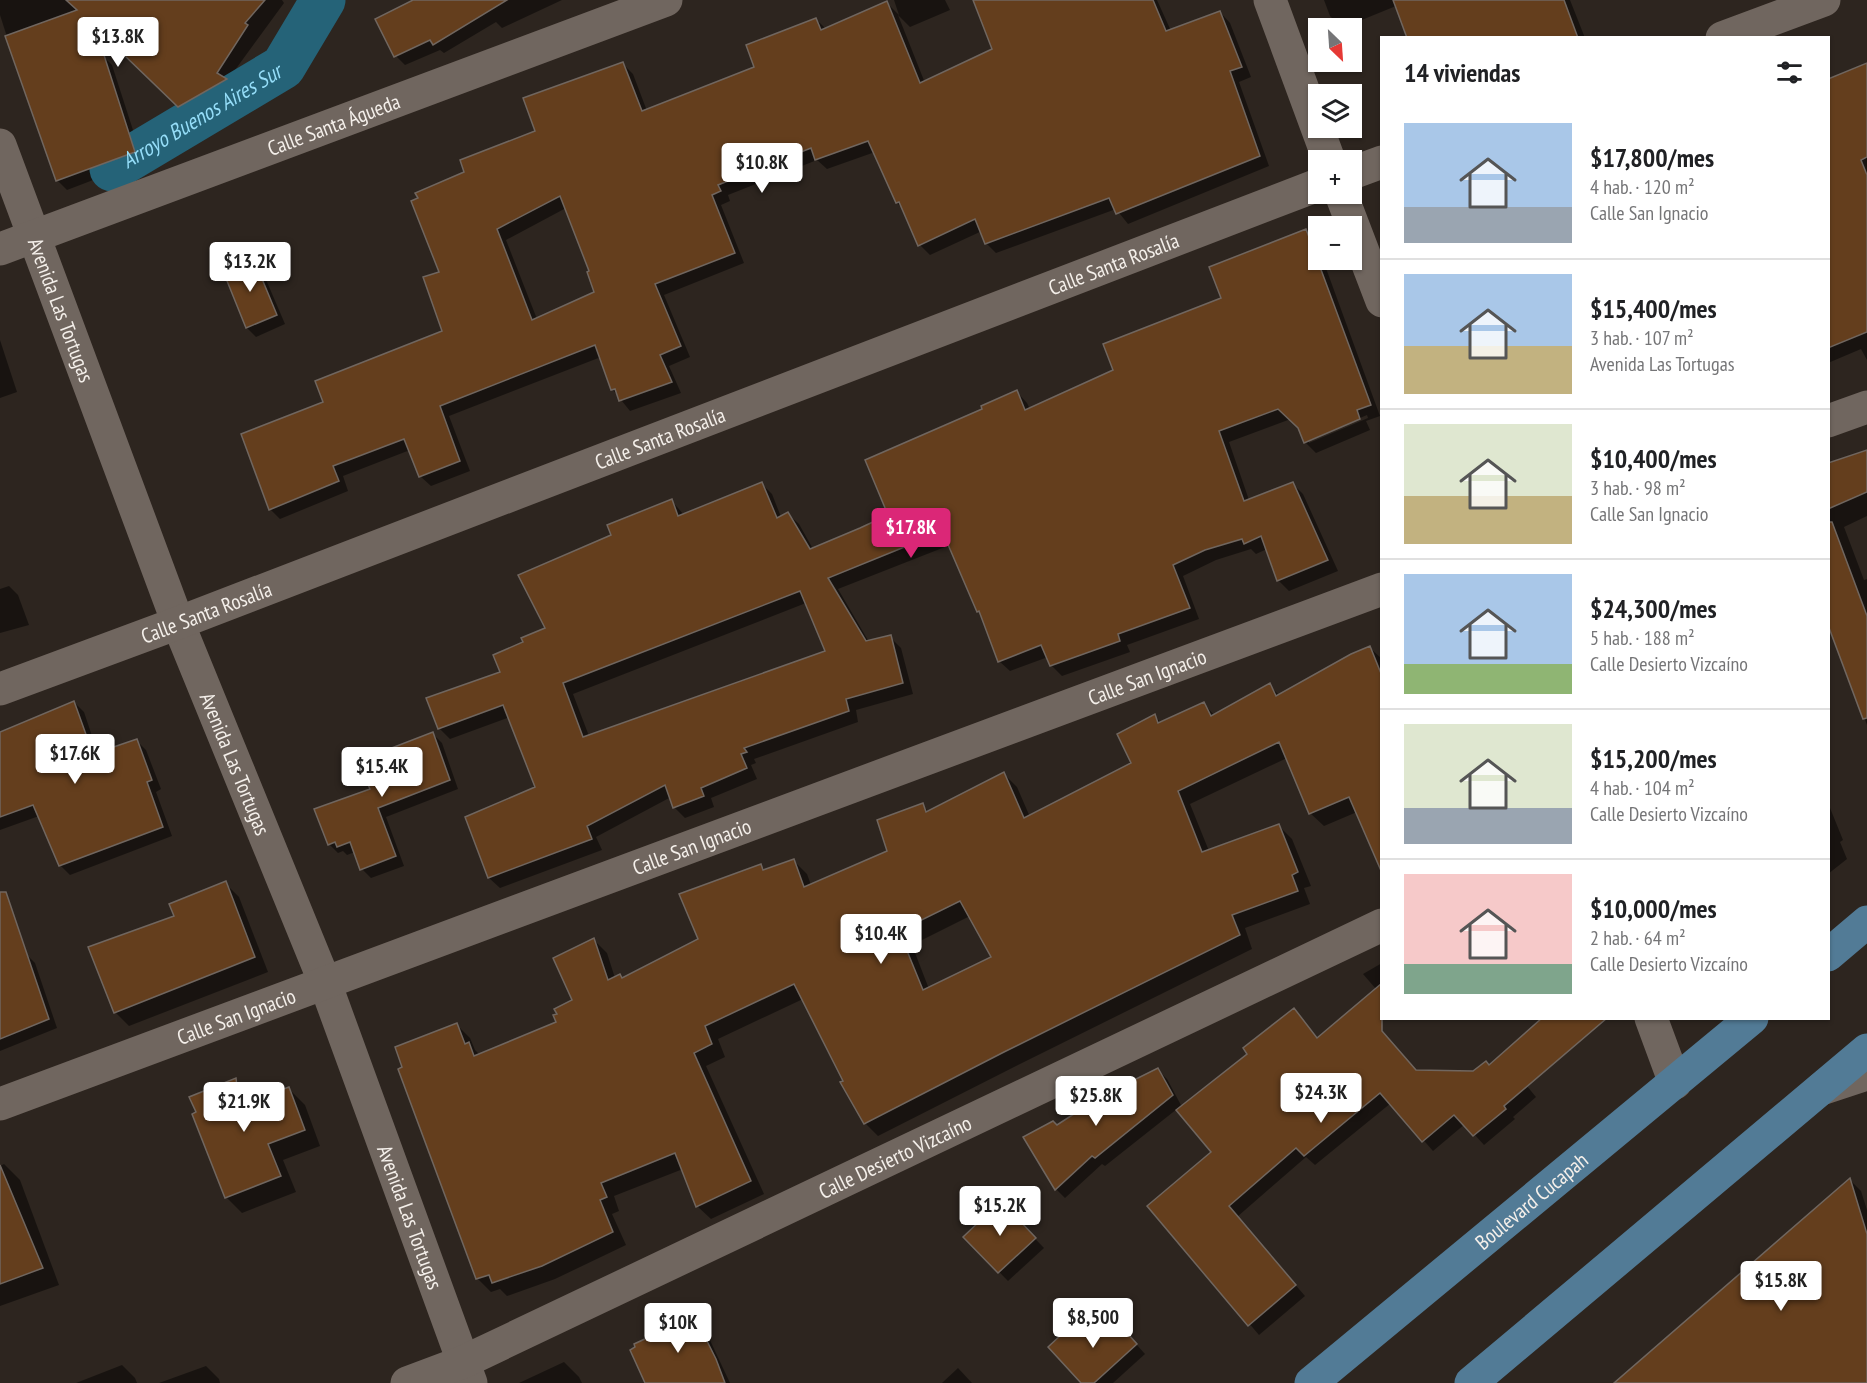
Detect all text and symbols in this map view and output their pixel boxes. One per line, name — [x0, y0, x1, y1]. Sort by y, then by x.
pin: $13.8K — [69, 17, 167, 68]
north arrow — [1308, 18, 1362, 72]
map controls — [1308, 18, 1362, 270]
text: $13.8K — [92, 23, 144, 49]
water label: Arroyo Buenos Aires Sur — [116, 56, 289, 174]
text: 14 viviendas — [1404, 56, 1520, 89]
icon: filters — [1773, 56, 1806, 89]
button: layers — [1308, 84, 1362, 138]
street label: Calle Santa Águeda — [263, 87, 404, 161]
text: $17,800/mes — [1590, 141, 1714, 174]
pin: $10.8K — [713, 143, 811, 194]
icon: home — [1452, 147, 1524, 219]
text: $10.8K — [736, 149, 788, 175]
button: + — [1308, 150, 1362, 204]
text: 4 hab. · 120 m² — [1590, 174, 1695, 200]
text: Calle San Ignacio — [1590, 200, 1708, 226]
button: − — [1308, 216, 1362, 270]
street label: Calle Santa Rosalía — [1044, 226, 1183, 301]
street label: Avenida Las Tortugas — [22, 234, 101, 386]
pin: $13.2K — [201, 242, 299, 293]
text: $13.2K — [224, 248, 276, 274]
text: $15,400/mes — [1590, 292, 1717, 325]
icon: home — [1452, 298, 1524, 370]
text: 3 hab. · 107 m² — [1590, 325, 1694, 351]
text: Avenida Las Tortugas — [1590, 351, 1734, 377]
street label: Calle Santa Rosalía — [591, 401, 729, 475]
text: $10,400/mes — [1590, 442, 1717, 475]
icon: home — [1452, 448, 1524, 520]
text: 3 hab. · 98 m² — [1590, 475, 1686, 501]
text: Calle San Ignacio — [1590, 501, 1708, 527]
pin: $17.8K — [862, 508, 960, 559]
text: $17.8K — [886, 514, 936, 540]
street label: Calle Santa Rosalía — [137, 575, 275, 649]
text: $24,300/mes — [1590, 592, 1717, 625]
icon: home — [1452, 598, 1524, 670]
text: 5 hab. · 188 m² — [1590, 625, 1695, 651]
street label: Calle San Ignacio — [1084, 642, 1210, 711]
text: Calle Desierto Vizcaíno — [1590, 651, 1748, 677]
street label: Avenida Las Tortugas — [194, 688, 277, 839]
pin: $17.6K — [26, 734, 124, 785]
text: $17.6K — [50, 740, 100, 766]
text: $15,200/mes — [1590, 742, 1717, 775]
pin: $15.4K — [333, 747, 431, 798]
icon: home — [1452, 748, 1524, 820]
text: $15.4K — [356, 753, 408, 779]
text: 4 hab. · 104 m² — [1590, 775, 1695, 801]
text: Calle Desierto Vizcaíno — [1590, 801, 1748, 827]
street label: Calle San Ignacio — [628, 812, 755, 881]
text: $10,000/mes — [1590, 892, 1717, 925]
icon: home — [1452, 898, 1524, 970]
pin: $10.4K — [832, 914, 930, 965]
text: $10.4K — [855, 920, 907, 946]
text: 2 hab. · 64 m² — [1590, 925, 1686, 951]
text: Calle Desierto Vizcaíno — [1590, 951, 1748, 977]
street label: Calle San Ignacio — [173, 982, 299, 1050]
pin: $24.3K — [1272, 1073, 1370, 1124]
pin: $25.8K — [1047, 1076, 1145, 1127]
text: $24.3K — [1295, 1079, 1347, 1105]
pin: $21.9K — [195, 1082, 293, 1133]
text: $25.8K — [1070, 1082, 1122, 1108]
text: $21.9K — [218, 1088, 270, 1114]
street label: Calle Desierto Vizcaíno — [814, 1109, 976, 1204]
street label: Avenida Las Tortugas — [372, 1141, 449, 1293]
street label: Boulevard Cucapah — [1469, 1146, 1593, 1255]
pin: $15.2K — [951, 1186, 1049, 1237]
text: $15.2K — [974, 1192, 1026, 1218]
pin: $15.8K — [1732, 1261, 1830, 1312]
text: $15.8K — [1755, 1267, 1807, 1293]
pin: $8,500 — [1044, 1298, 1142, 1349]
pin: $10K — [642, 1303, 714, 1354]
text: $8,500 — [1067, 1304, 1119, 1330]
text: $10K — [658, 1309, 698, 1335]

